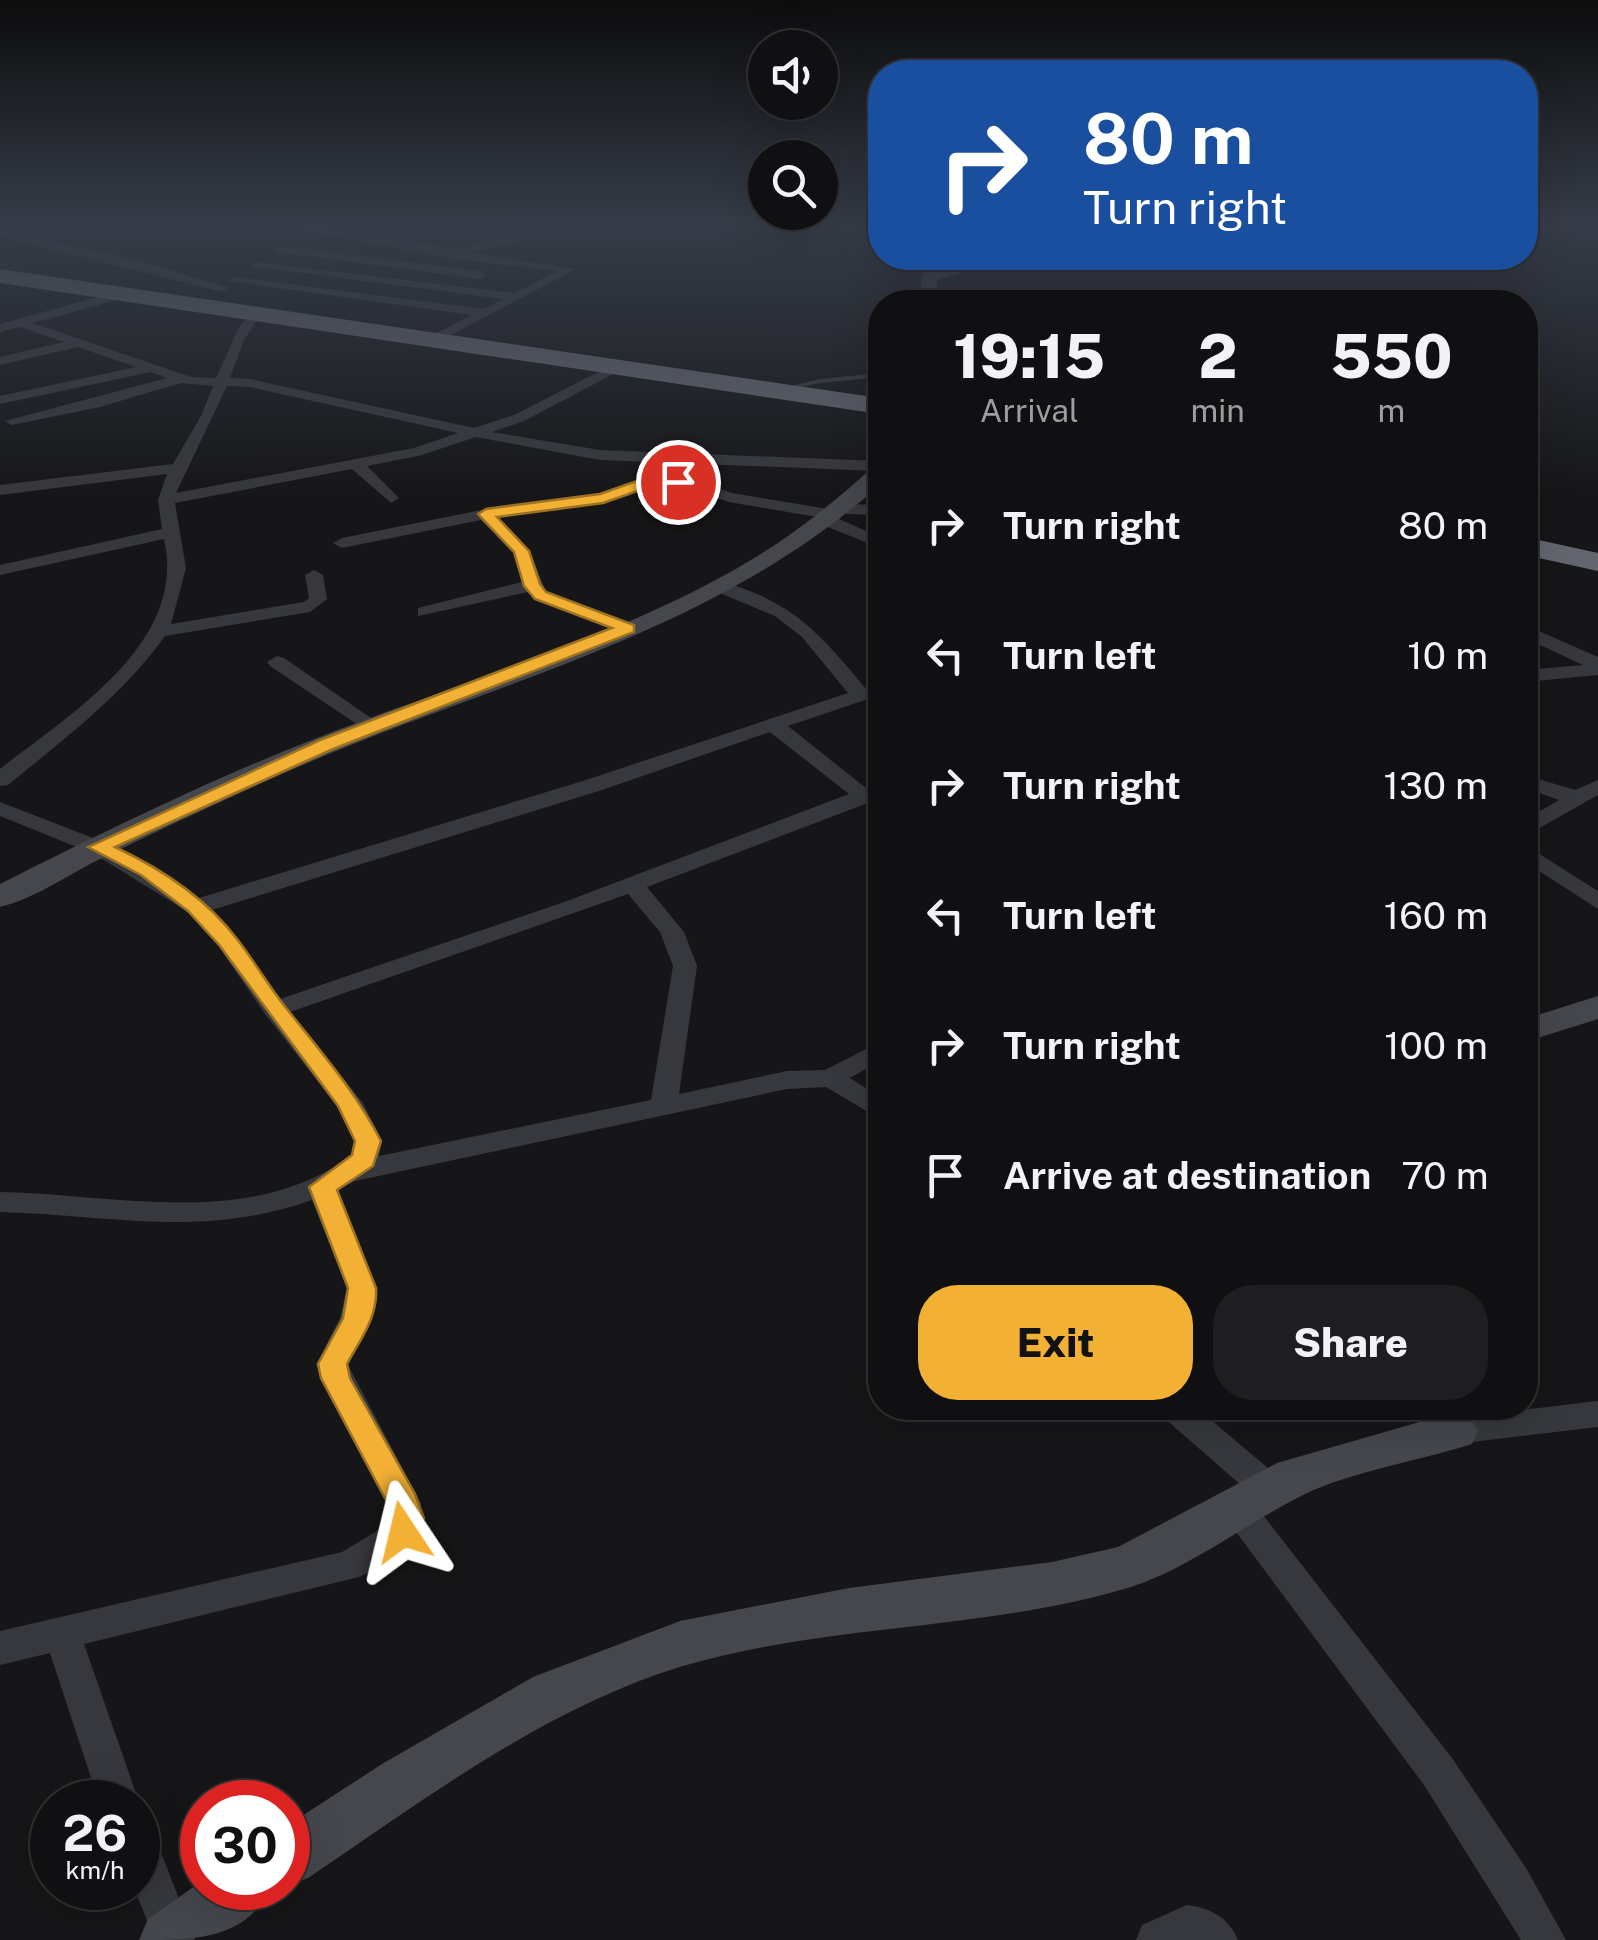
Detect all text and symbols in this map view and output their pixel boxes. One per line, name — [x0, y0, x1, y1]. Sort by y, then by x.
map controls — [748, 30, 838, 230]
button: sound — [748, 30, 838, 120]
text: 80 m — [1083, 97, 1253, 180]
icon: right — [918, 100, 1048, 230]
button: search — [748, 140, 838, 230]
text: Turn right — [1083, 181, 1287, 234]
text: 19:15 — [953, 321, 1105, 392]
text: 2 — [1198, 321, 1237, 392]
text: 550 — [1330, 321, 1453, 392]
text: Arrival — [980, 392, 1079, 429]
text: min — [1191, 392, 1245, 429]
text: m — [1378, 392, 1405, 429]
pin — [636, 440, 721, 525]
icon: arrive — [651, 455, 706, 510]
icon: right — [918, 498, 973, 553]
text: Turn right — [1003, 503, 1181, 548]
text: 80 m — [1398, 503, 1488, 548]
icon: left — [918, 628, 973, 683]
text: Turn left — [1003, 633, 1157, 678]
text: 10 m — [1407, 633, 1488, 678]
icon: right — [918, 758, 973, 813]
text: Turn right — [1003, 763, 1181, 808]
text: 130 m — [1383, 763, 1488, 808]
icon: left — [918, 888, 973, 943]
text: Turn left — [1003, 893, 1157, 938]
text: 160 m — [1384, 893, 1488, 938]
icon: right — [918, 1018, 973, 1073]
text: Turn right — [1003, 1023, 1181, 1068]
text: 100 m — [1384, 1023, 1488, 1068]
icon: arrive — [918, 1148, 973, 1203]
text: Arrive at destination — [1003, 1153, 1371, 1198]
text: 70 m — [1401, 1153, 1489, 1198]
button: Exit — [918, 1285, 1193, 1400]
button: Share — [1213, 1285, 1488, 1400]
position arrow — [351, 1480, 455, 1584]
speed limit sign: 30 — [180, 1780, 310, 1910]
text: 26 — [63, 1803, 127, 1862]
text: km/h — [66, 1855, 124, 1885]

